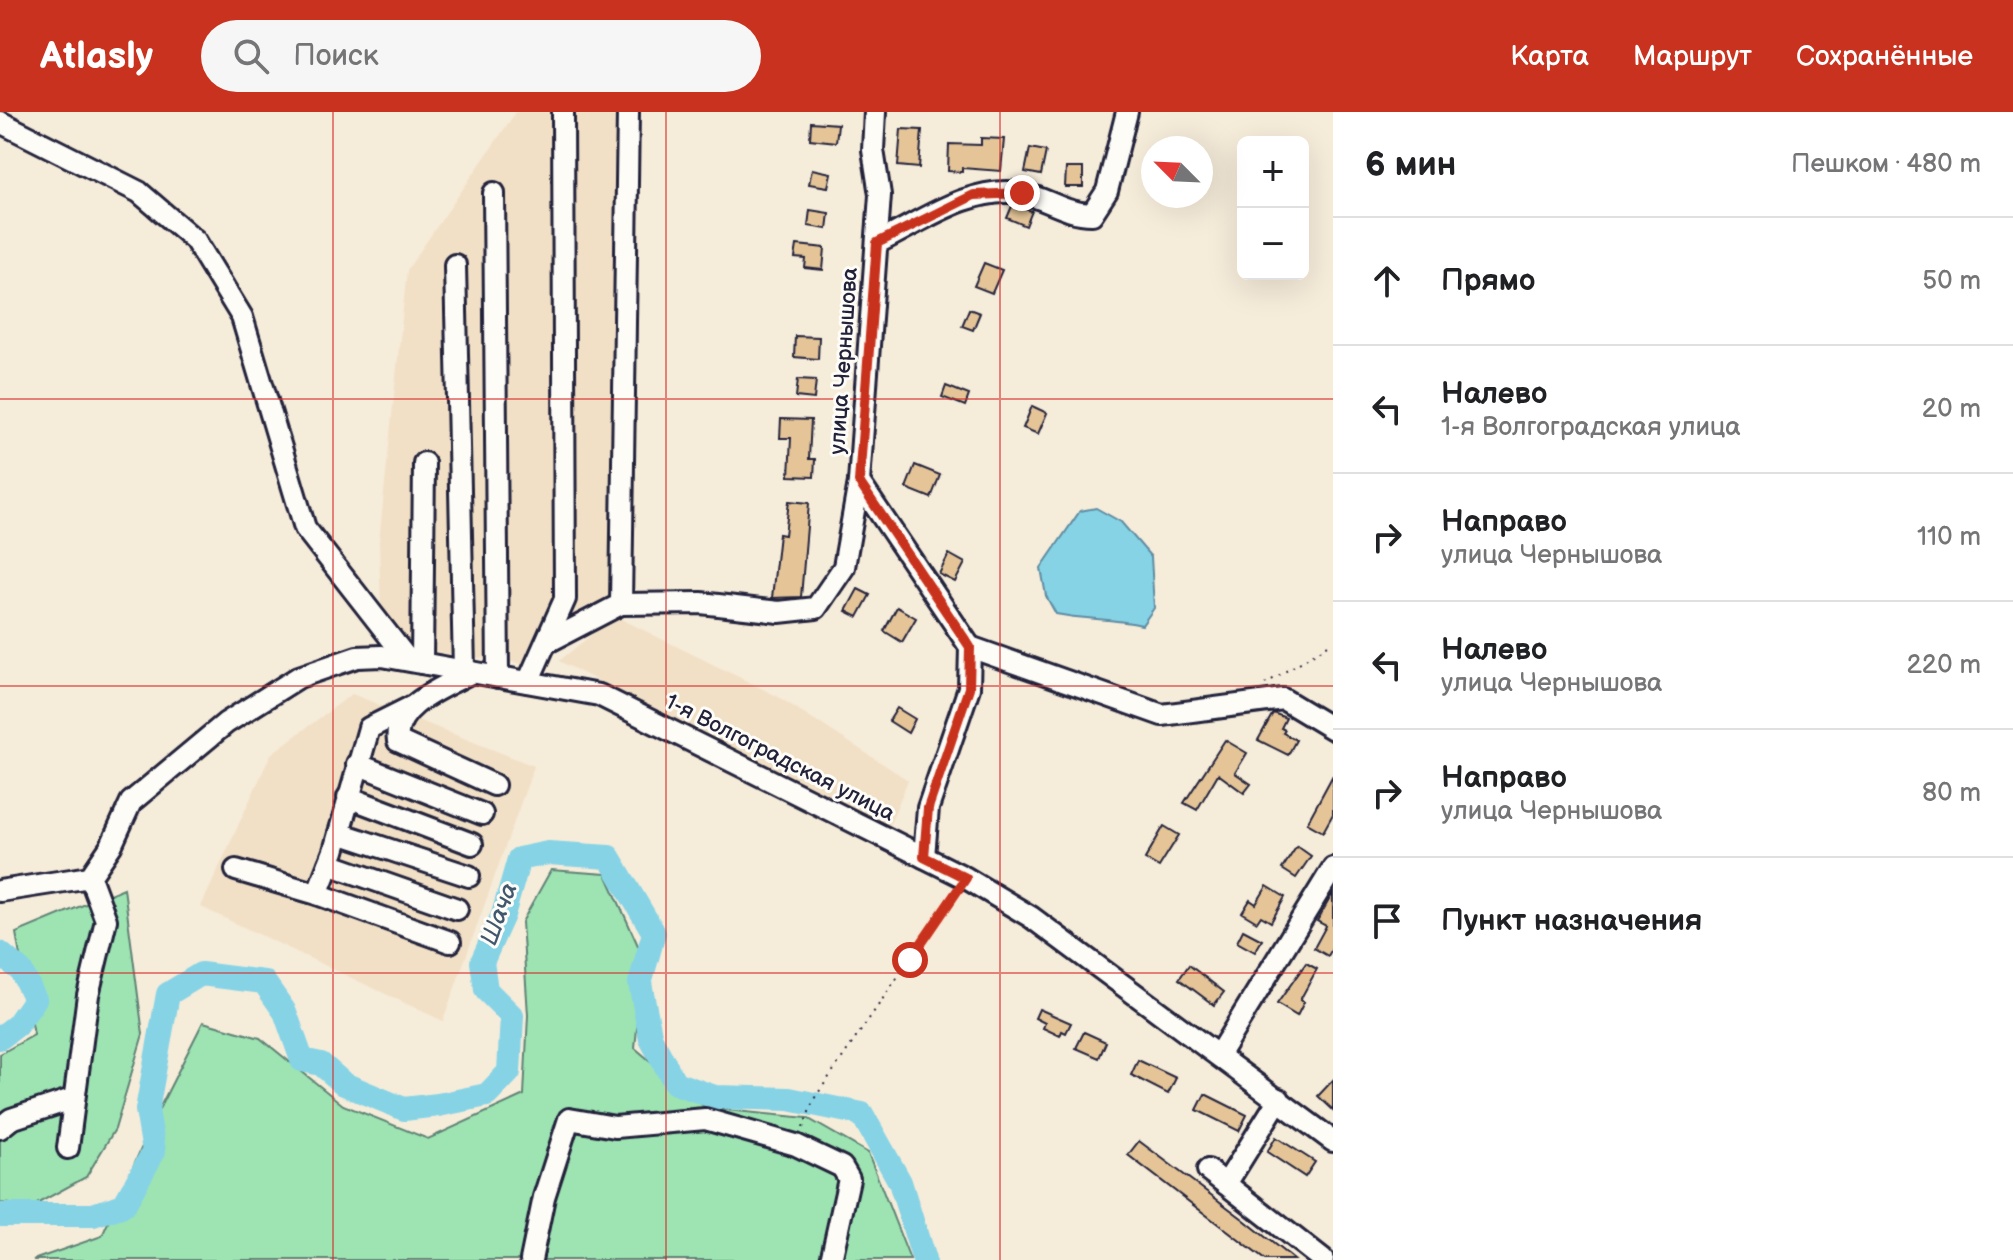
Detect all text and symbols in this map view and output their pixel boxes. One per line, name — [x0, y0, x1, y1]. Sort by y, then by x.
search box — [201, 20, 761, 92]
text: Atlasly — [40, 34, 153, 79]
icon: search — [229, 34, 273, 78]
text: Поиск — [293, 38, 379, 74]
text: Карта — [1510, 40, 1589, 73]
text: Маршрут — [1633, 40, 1752, 73]
text: Сохранённые — [1796, 40, 1973, 73]
north arrow — [1141, 136, 1213, 208]
map controls — [1237, 136, 1309, 280]
button: + — [1237, 136, 1309, 208]
text: 6 мин — [1365, 144, 1456, 185]
text: Пешком · 480 m — [1791, 149, 1981, 180]
route end — [1004, 175, 1040, 211]
button: − — [1237, 208, 1309, 280]
icon: ahead — [1365, 259, 1409, 303]
text: Прямо — [1441, 263, 1535, 299]
text: 50 m — [1922, 266, 1981, 297]
street label: улица Чернышова — [824, 267, 864, 455]
text: Налево — [1441, 376, 1547, 412]
icon: left — [1365, 387, 1409, 431]
text: 20 m — [1922, 394, 1981, 425]
text: 1-я Волгоградская улица — [1441, 412, 1741, 443]
text: Направо — [1441, 504, 1567, 540]
icon: right — [1365, 515, 1409, 559]
text: 110 m — [1917, 522, 1981, 553]
text: улица Чернышова — [1441, 540, 1662, 571]
text: Налево — [1441, 632, 1547, 668]
icon: left — [1365, 643, 1409, 687]
text: 220 m — [1907, 650, 1981, 681]
text: улица Чернышова — [1441, 668, 1662, 699]
street label: 1-я Волгоградская улица — [661, 688, 899, 828]
text: Направо — [1441, 760, 1567, 796]
icon: right — [1365, 771, 1409, 815]
text: 80 m — [1922, 778, 1981, 809]
text: улица Чернышова — [1441, 796, 1662, 827]
water label: Шача — [474, 879, 524, 949]
icon: arrive — [1365, 899, 1409, 943]
text: Пункт назначения — [1441, 903, 1702, 939]
route start — [892, 942, 928, 978]

